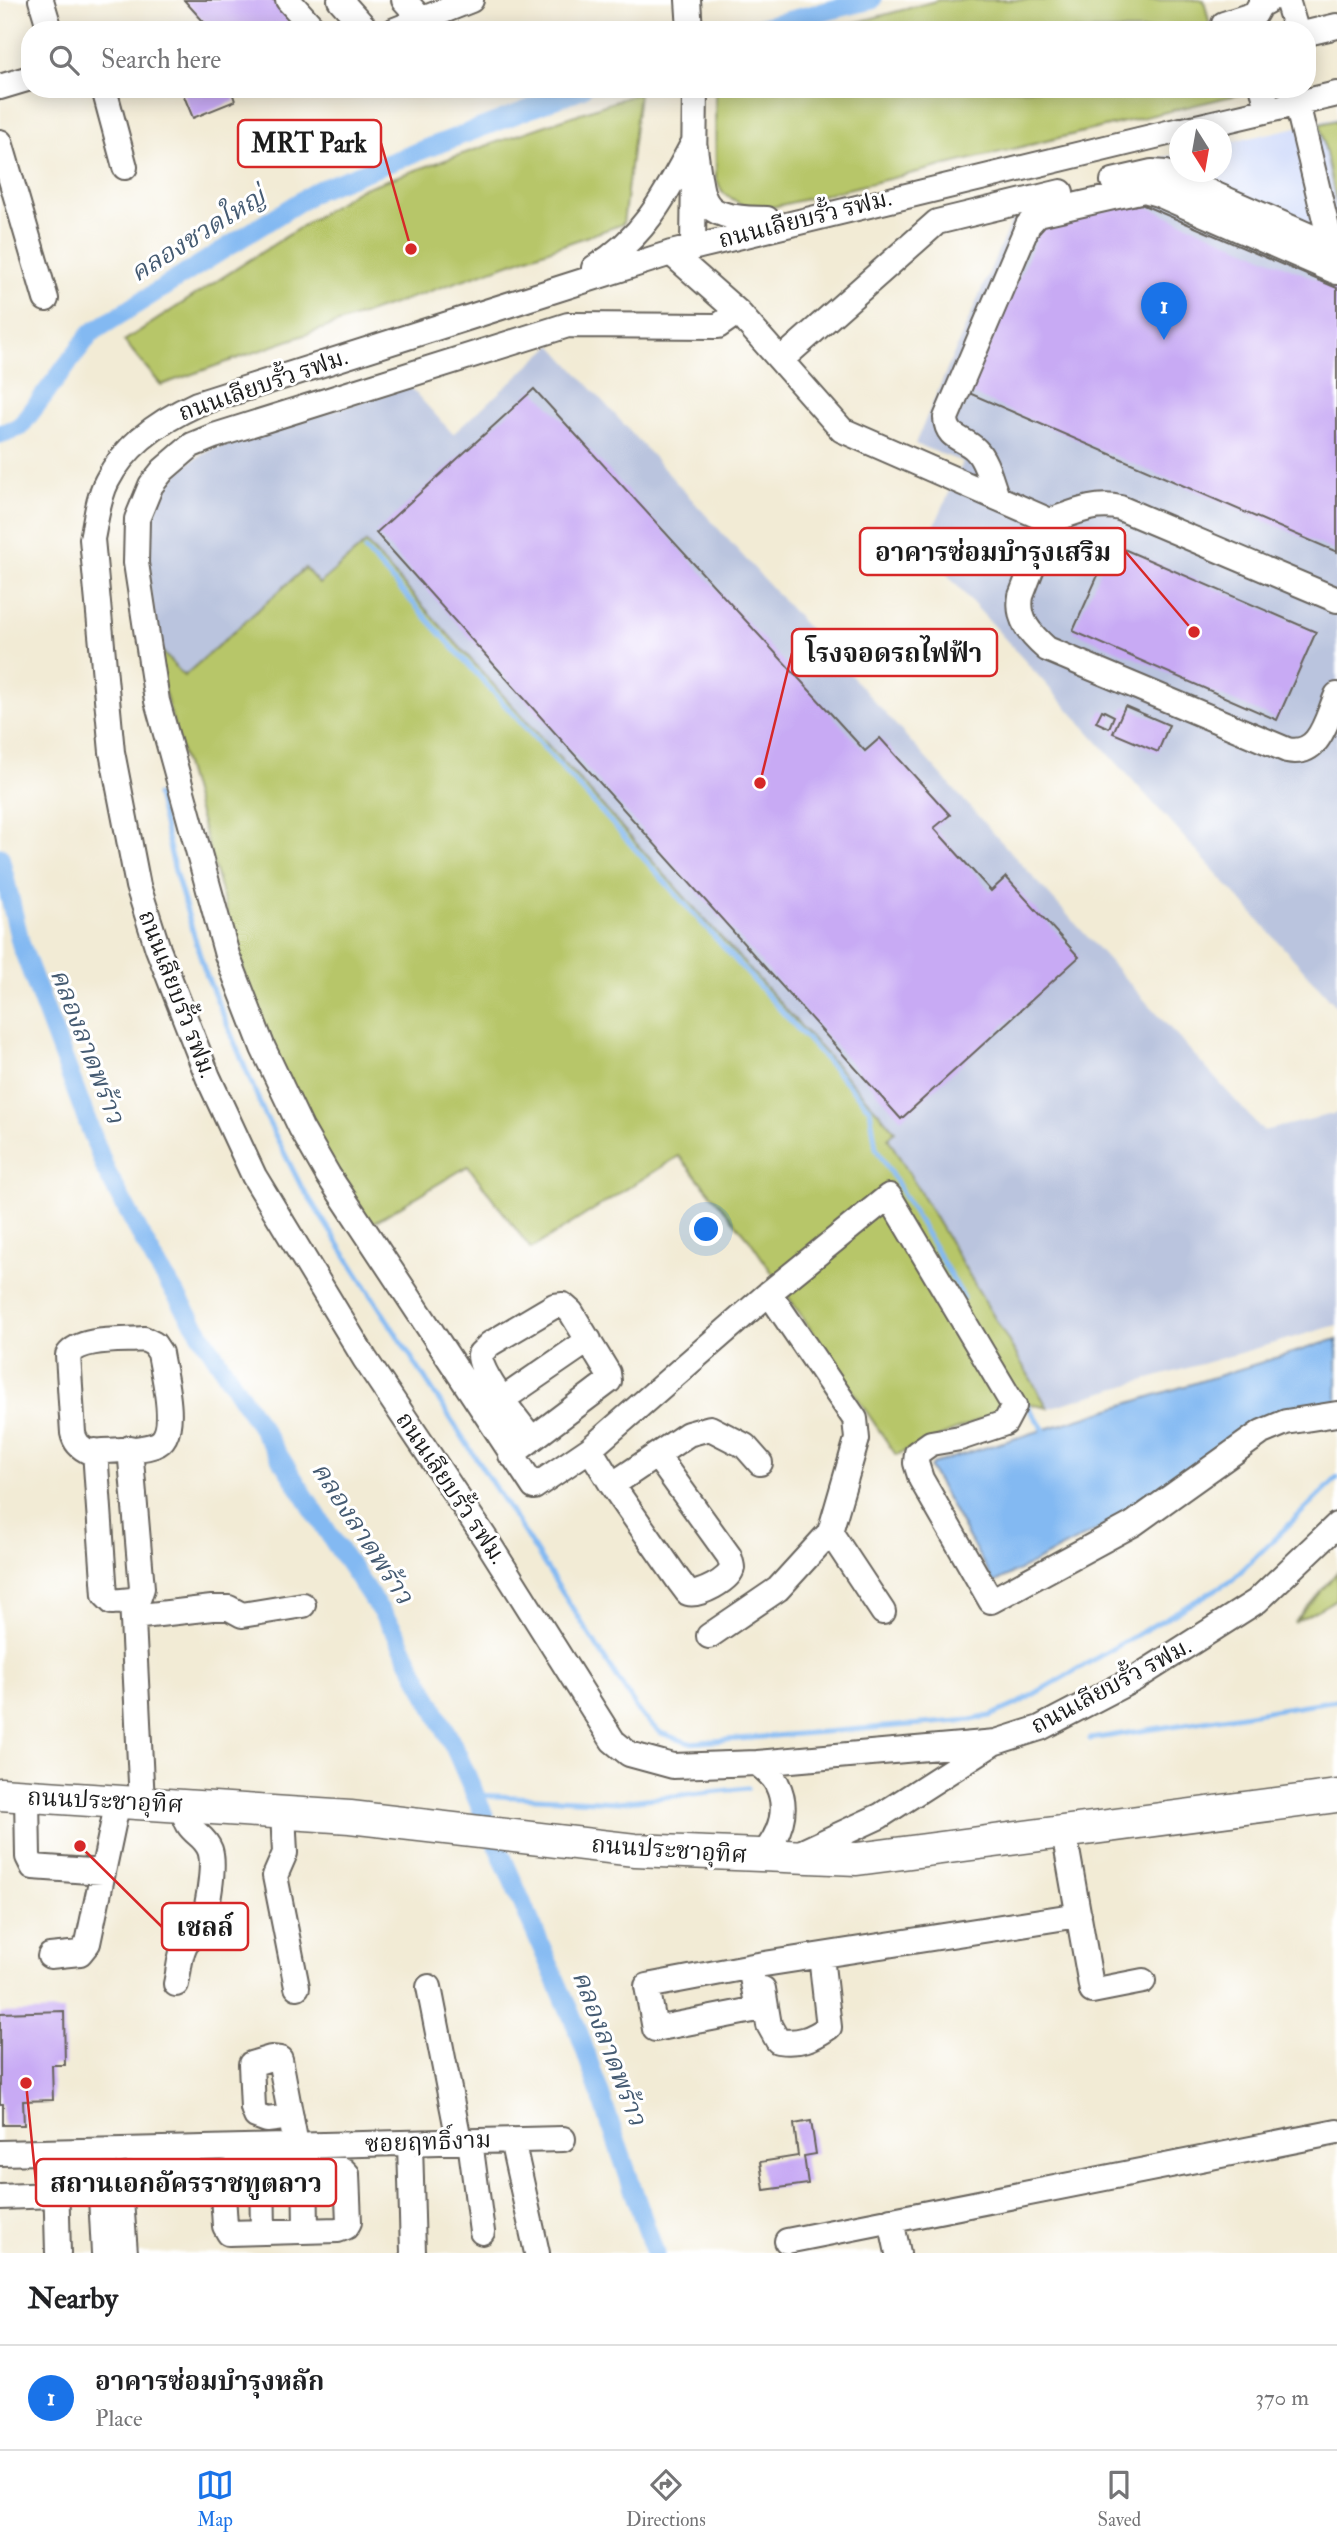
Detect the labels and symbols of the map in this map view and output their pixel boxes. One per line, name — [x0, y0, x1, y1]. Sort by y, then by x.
north arrow — [1169, 119, 1232, 182]
callout: MRT Park — [238, 120, 381, 167]
text: MRT Park — [250, 128, 367, 160]
water label: คลองชวดใหญ่ — [123, 176, 275, 289]
street label: ถนนเลียบรั้ว รฟม. — [715, 180, 895, 255]
pin: 1 — [1141, 282, 1187, 340]
street label: ถนนเลียบรั้ว รฟม. — [173, 339, 352, 429]
callout: อาคารซ่อมบำรุงเสริม — [860, 528, 1125, 575]
text: อาคารซ่อมบำรุงเสริม — [875, 537, 1111, 570]
callout: โรงจอดรถไฟฟ้า — [792, 629, 997, 676]
text: โรงจอดรถไฟฟ้า — [805, 635, 982, 670]
street label: ถนนเลียบรั้ว รฟม. — [131, 905, 226, 1082]
water label: คลองลาดพร้าว — [43, 964, 132, 1129]
your location — [689, 1212, 723, 1246]
street label: ถนนเลียบรั้ว รฟม. — [389, 1404, 516, 1570]
water label: คลองลาดพร้าว — [304, 1456, 421, 1611]
street label: ถนนเลียบรั้ว รฟม. — [1024, 1628, 1197, 1741]
street label: ถนนประชาอุทิศ — [26, 1781, 184, 1821]
street label: ถนนประชาอุทิศ — [590, 1829, 748, 1871]
callout: เชลล์ — [162, 1903, 248, 1950]
text: เชลล์ — [176, 1911, 234, 1944]
water label: คลองลาดพร้าว — [565, 1966, 654, 2131]
street label: ซอยฤทธิ์งาม — [364, 2122, 492, 2160]
callout: สถานเอกอัครราชทูตลาว — [36, 2159, 336, 2206]
text: สถานเอกอัครราชทูตลาว — [50, 2168, 322, 2201]

